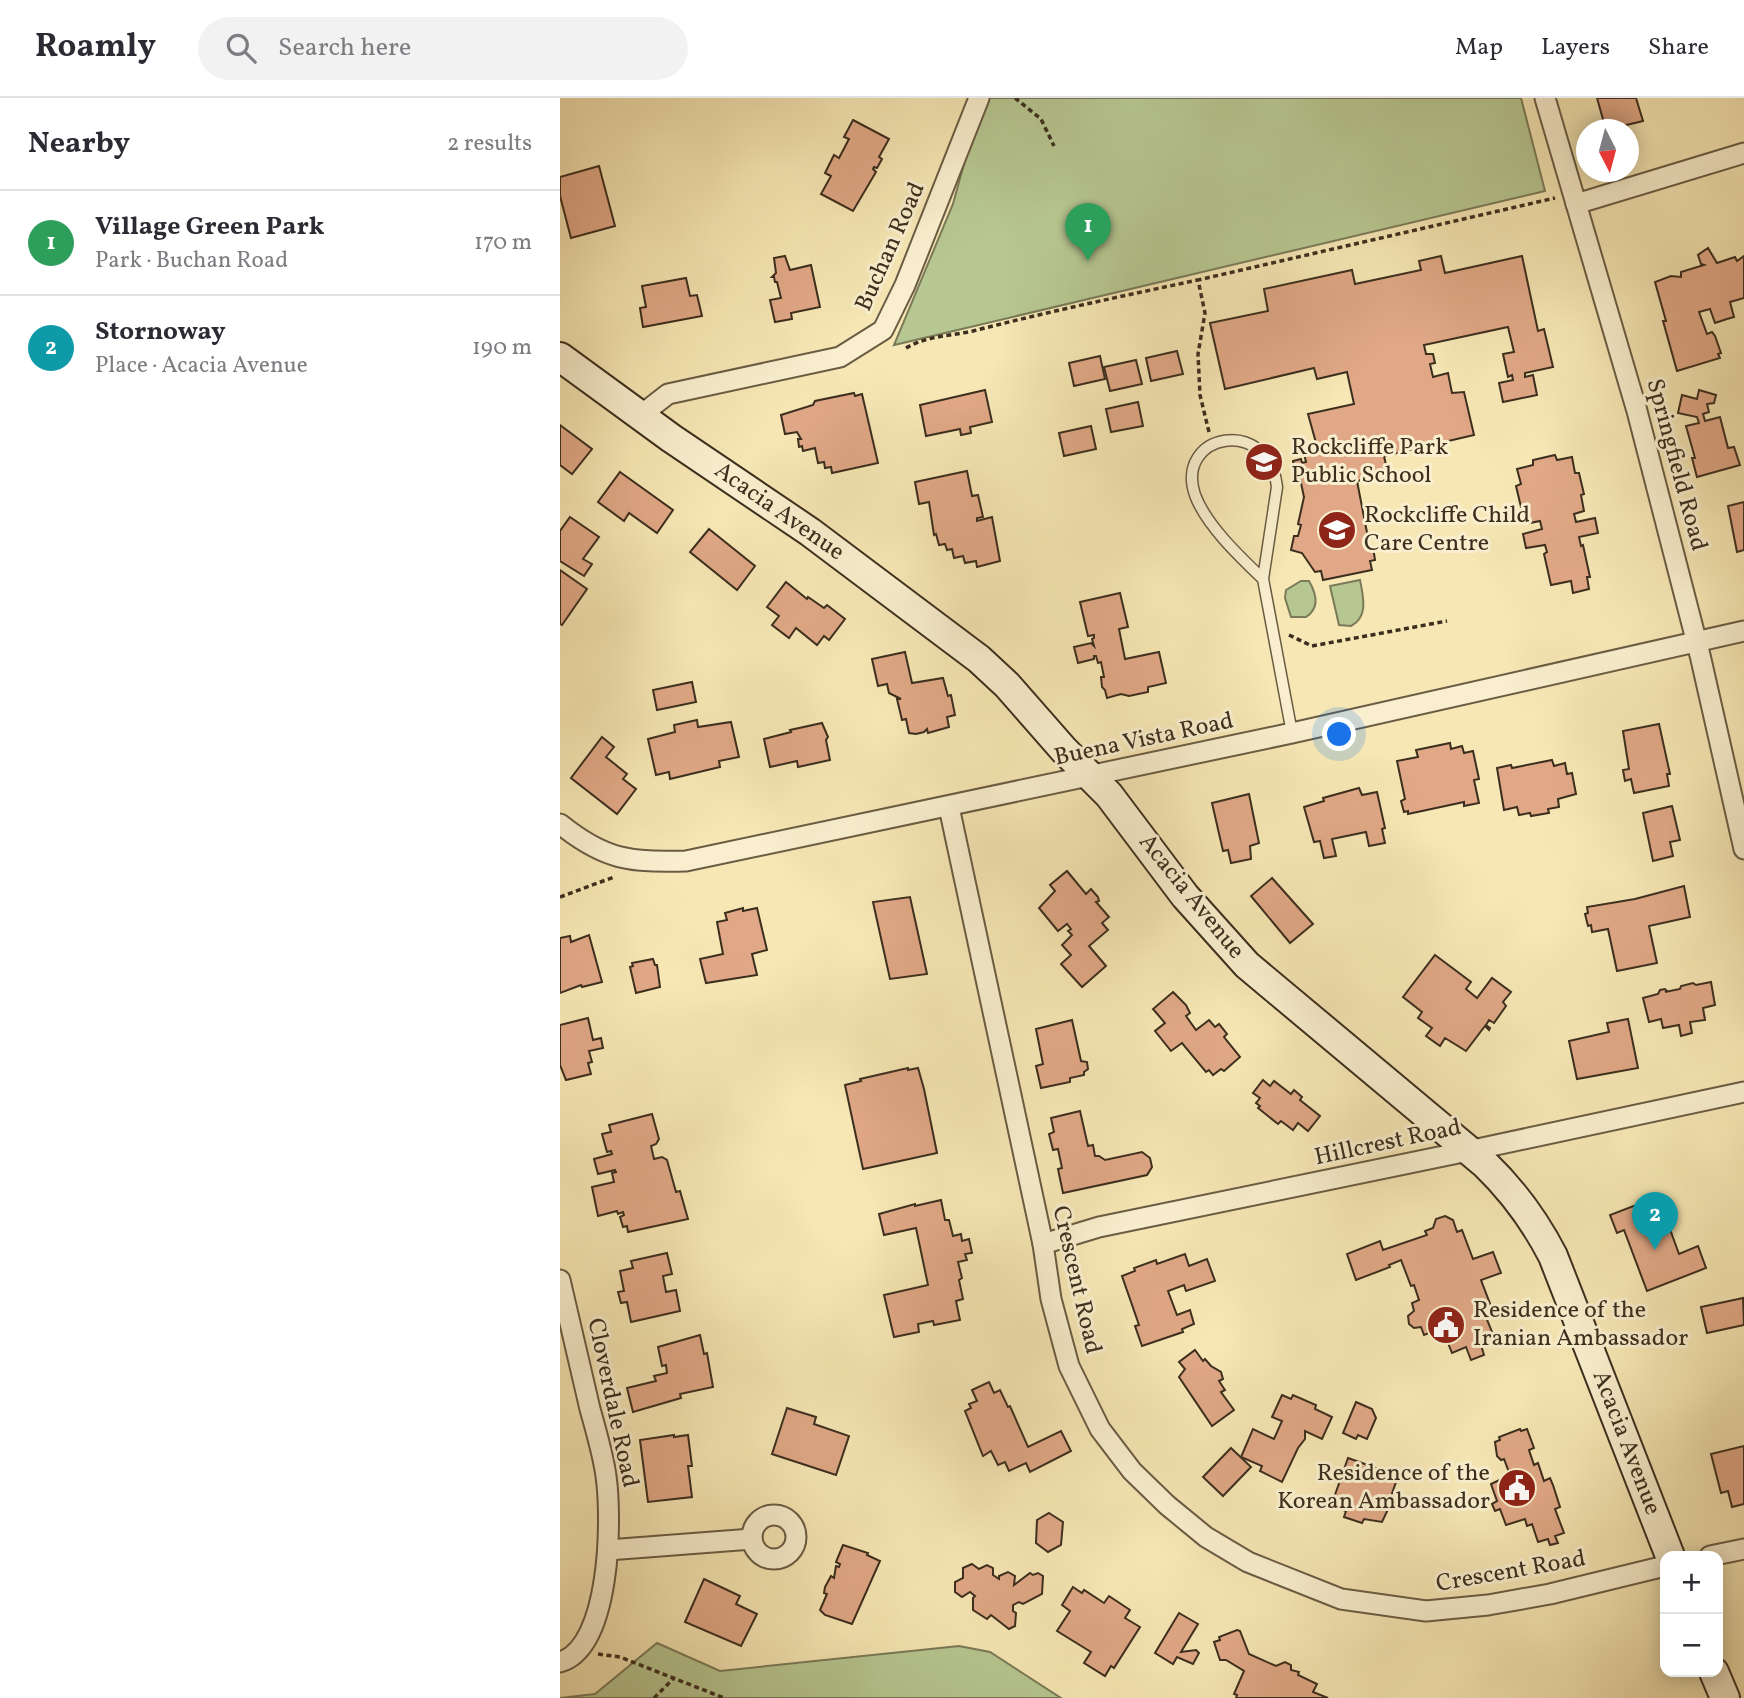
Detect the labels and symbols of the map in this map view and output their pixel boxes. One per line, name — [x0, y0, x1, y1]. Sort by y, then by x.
north arrow — [1576, 119, 1639, 182]
street label: Buchan Road — [847, 177, 935, 317]
pin: 1 — [1065, 203, 1111, 261]
street label: Springfield Road — [1637, 375, 1715, 555]
place label: Rockcliffe Park Public School — [1291, 431, 1448, 493]
school or university icon: Rockcliffe Park Public School — [1243, 441, 1285, 483]
street label: Acacia Avenue — [707, 454, 851, 570]
place label: Rockcliffe Child Care Centre — [1364, 499, 1530, 561]
school or university icon: Rockcliffe Child Care Centre — [1316, 509, 1358, 551]
street label: Buena Vista Road — [1051, 704, 1237, 776]
your location — [1322, 717, 1356, 751]
street label: Acacia Avenue — [1130, 827, 1252, 967]
street label: Hillcrest Road — [1311, 1111, 1465, 1175]
pin: 2 — [1632, 1192, 1678, 1250]
street label: Crescent Road — [1042, 1202, 1110, 1358]
place label: Residence of the Iranian Ambassador — [1473, 1294, 1688, 1356]
public building icon: Residence of the Iranian Ambassador — [1425, 1304, 1467, 1346]
street label: Cloverdale Road — [577, 1315, 647, 1491]
street label: Acacia Avenue — [1583, 1366, 1669, 1520]
place label: Residence of the Korean Ambassador — [1277, 1457, 1490, 1519]
public building icon: Residence of the Korean Ambassador — [1496, 1467, 1538, 1509]
street label: Crescent Road — [1434, 1542, 1588, 1602]

